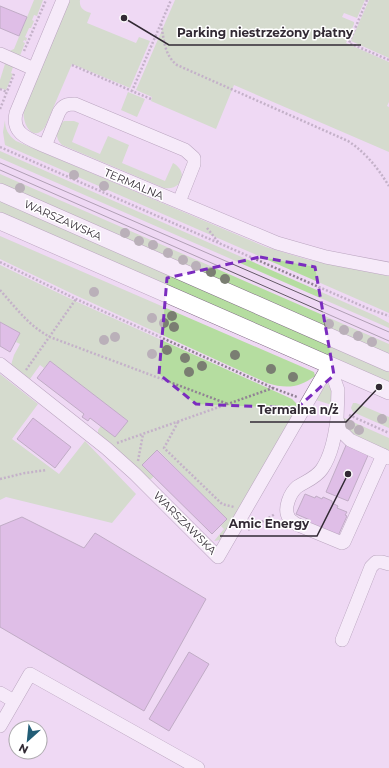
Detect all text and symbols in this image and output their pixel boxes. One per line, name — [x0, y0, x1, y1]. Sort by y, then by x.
callout: Parking niestrzeżony płatny — [169, 21, 361, 45]
text: Parking niestrzeżony płatny — [177, 25, 354, 40]
street label: TERMALNA — [102, 165, 166, 203]
street label: WARSZAWSKA — [22, 197, 104, 243]
callout: Termalna n/ż — [250, 398, 346, 422]
text: Termalna n/ż — [258, 402, 339, 417]
street label: WARSZAWSKA — [151, 489, 219, 557]
callout: Amic Energy — [220, 512, 317, 536]
text: Amic Energy — [228, 516, 310, 531]
north arrow — [8, 720, 48, 760]
text: N — [16, 741, 31, 757]

